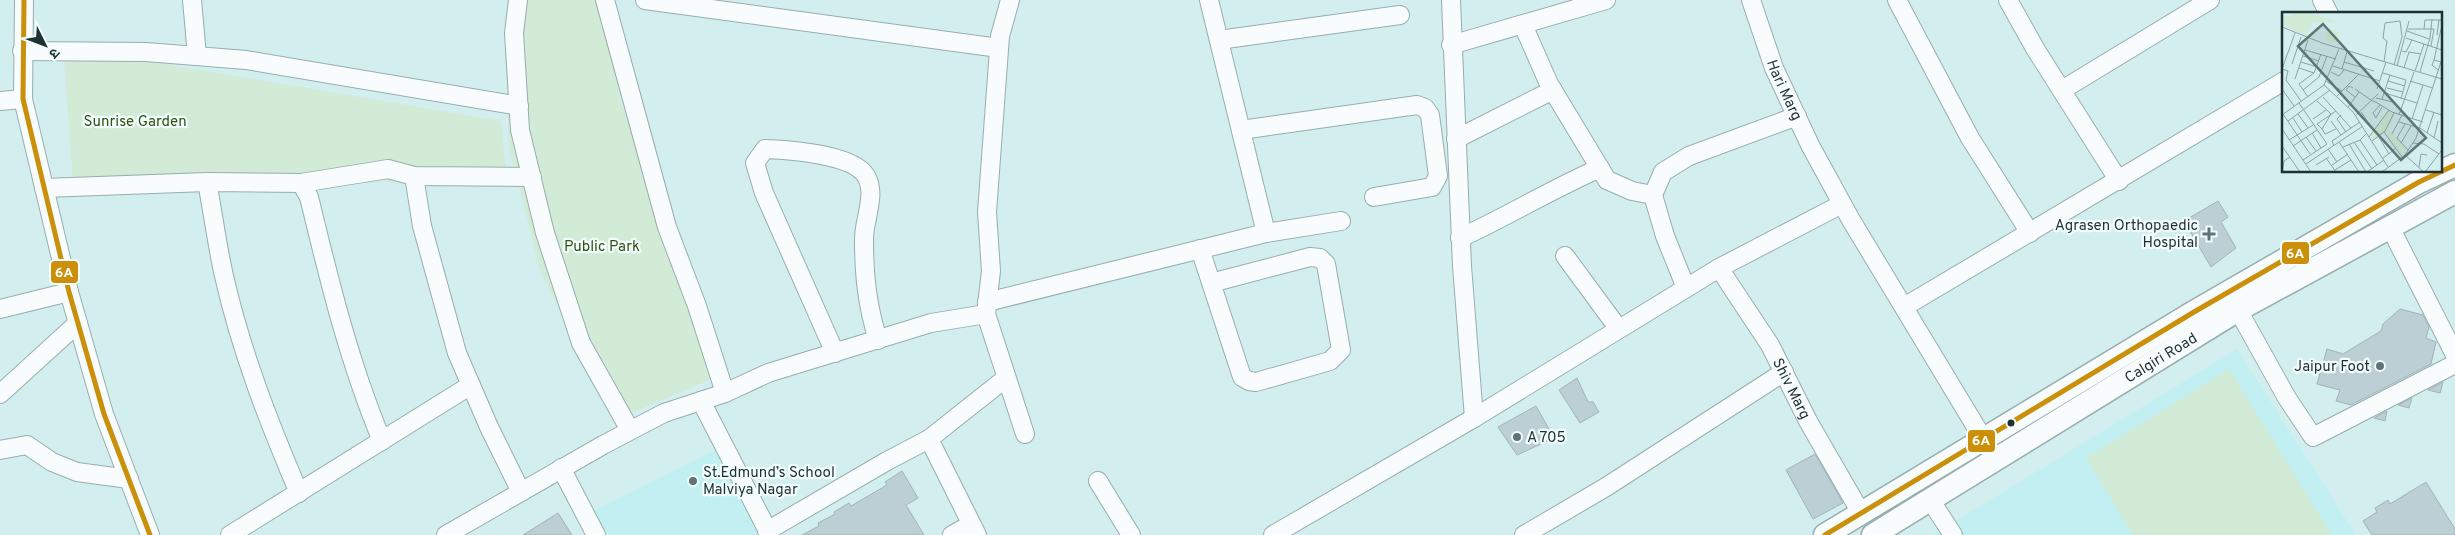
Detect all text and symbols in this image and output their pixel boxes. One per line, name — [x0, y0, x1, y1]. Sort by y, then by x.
inset map — [2282, 12, 2442, 172]
north arrow — [20, 20, 70, 70]
text: उ — [44, 44, 63, 62]
street label: Hari Marg — [1761, 58, 1805, 124]
park label: Sunrise Garden — [83, 113, 187, 132]
place label: Agrasen Orthopaedic Hospital — [2055, 217, 2198, 253]
marker: Agrasen Orthopaedic Hospital — [2202, 227, 2216, 241]
park label: Public Park — [564, 238, 640, 257]
line badge: 6A — [2281, 241, 2310, 265]
text: 6A — [2286, 246, 2304, 263]
line badge: 6A — [50, 260, 79, 284]
text: 6A — [55, 265, 73, 282]
street label: Calgiri Road — [2122, 329, 2201, 388]
street label: Shiv Marg — [1767, 355, 1814, 423]
place label: Jaipur Foot — [2294, 358, 2370, 377]
marker: Jaipur Foot — [2374, 360, 2386, 372]
unlabelled marker — [2006, 418, 2016, 428]
place label: A 705 — [1527, 429, 1566, 448]
line badge: 6A — [1967, 429, 1996, 453]
marker: A 705 — [1511, 431, 1523, 443]
text: 6A — [1972, 433, 1990, 450]
place label: St.Edmund’s School Malviya Nagar — [703, 464, 835, 500]
marker: St.Edmund’s School Malviya Nagar — [687, 475, 699, 487]

